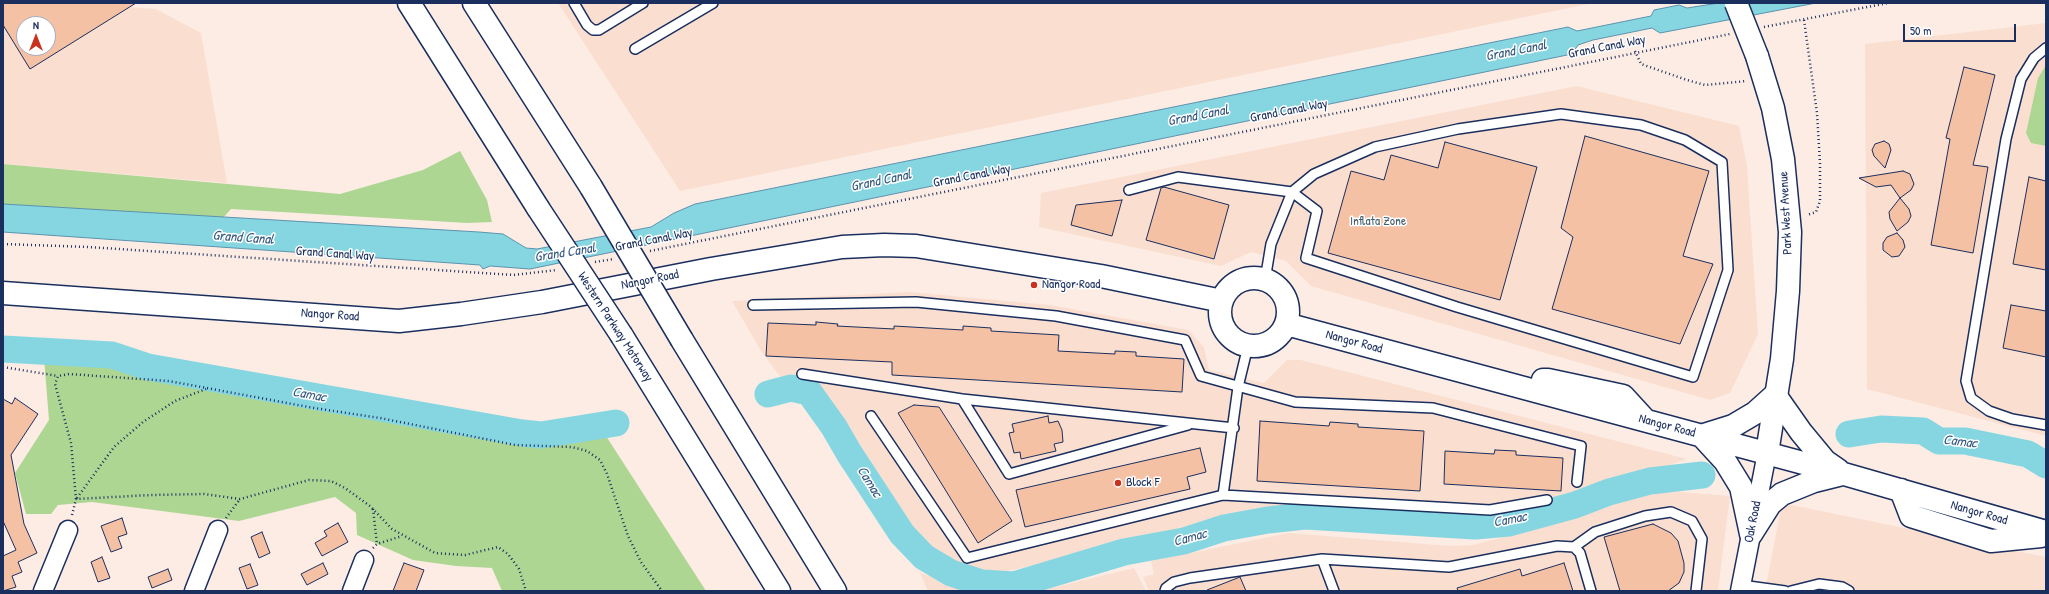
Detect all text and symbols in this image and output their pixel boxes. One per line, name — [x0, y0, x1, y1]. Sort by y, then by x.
north arrow — [16, 16, 56, 56]
scale bar — [1905, 16, 2018, 42]
text: N — [33, 18, 39, 32]
text: 50 m — [1910, 22, 1931, 39]
street label: Grand Canal Way — [1567, 32, 1647, 62]
water label: Grand Canal — [1484, 37, 1548, 65]
street label: Grand Canal Way — [1249, 96, 1329, 126]
water label: Grand Canal — [1166, 102, 1230, 130]
street label: Grand Canal Way — [932, 161, 1012, 191]
water label: Grand Canal — [849, 166, 913, 196]
street label: Park West Avenue — [1776, 171, 1796, 255]
park label: Inflata Zone — [1350, 214, 1406, 230]
street label: Grand Canal Way — [614, 225, 694, 255]
water label: Grand Canal — [212, 227, 274, 249]
water label: Grand Canal — [533, 240, 597, 266]
street label: Grand Canal Way — [295, 243, 375, 265]
street label: Nangor Road — [620, 267, 680, 293]
street label: Western Parkway Motorway — [574, 269, 656, 385]
place label: Nangor Road — [1042, 277, 1100, 293]
marker: Nangor Road — [1029, 280, 1039, 290]
street label: Nangor Road — [300, 305, 360, 325]
street label: Nangor Road — [1324, 327, 1384, 357]
water label: Camac — [291, 384, 327, 406]
street label: Nangor Road — [1637, 411, 1697, 441]
water label: Camac — [1942, 432, 1978, 452]
water label: Camac — [853, 463, 885, 501]
place label: Block F — [1126, 475, 1160, 491]
marker: Block F — [1113, 478, 1123, 488]
street label: Nangor Road — [1949, 497, 2009, 529]
street label: Oak Road — [1741, 500, 1765, 544]
water label: Camac — [1492, 509, 1528, 531]
water label: Camac — [1172, 526, 1208, 550]

